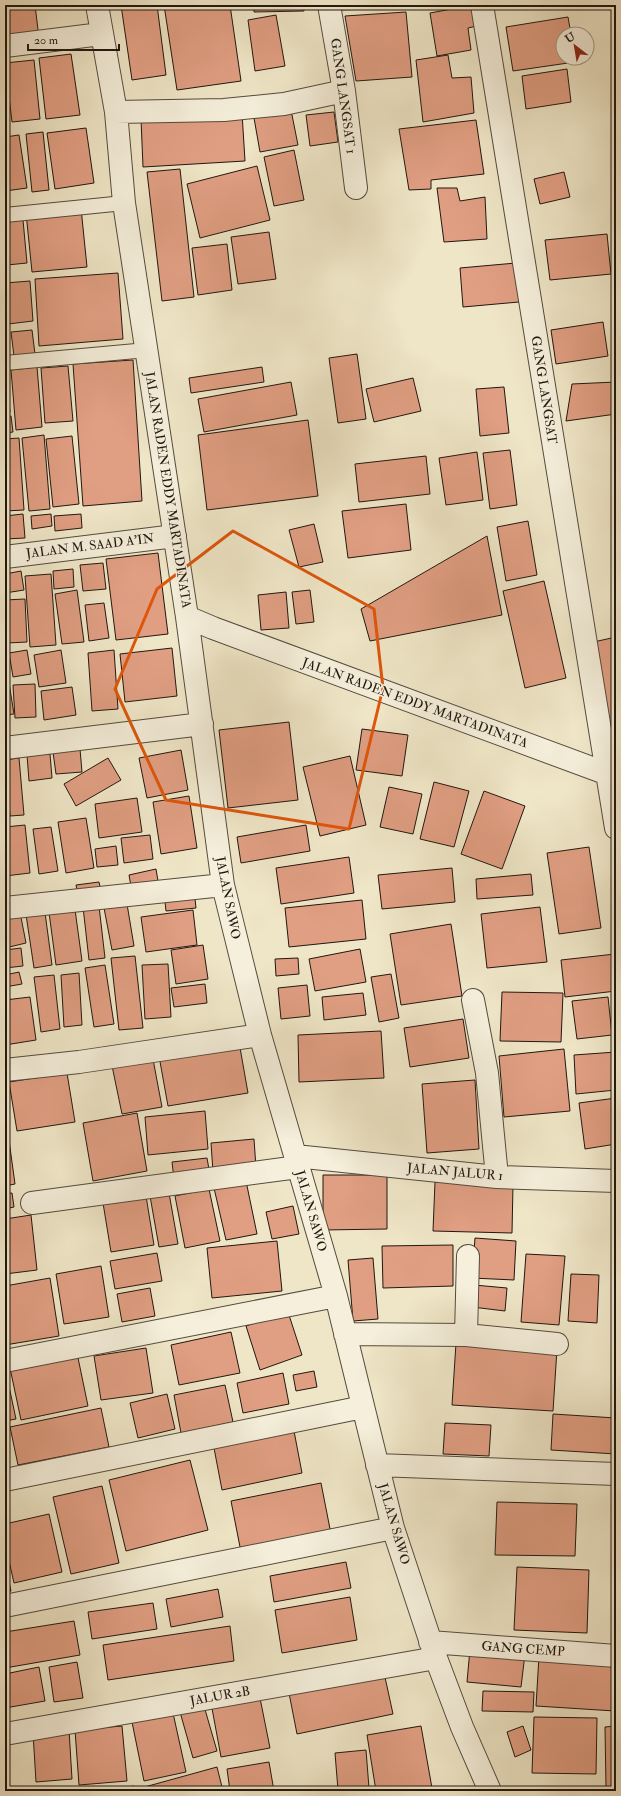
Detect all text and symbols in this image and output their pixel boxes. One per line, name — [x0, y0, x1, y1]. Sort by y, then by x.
scale bar — [28, 26, 119, 52]
north arrow — [555, 26, 595, 66]
text: U — [563, 30, 578, 46]
text: 20 m — [34, 33, 59, 48]
street label: GANG LANGSAT 1 — [327, 37, 359, 155]
street label: GANG LANGSAT — [528, 335, 561, 446]
street label: JALAN RADEN EDDY MARTADINATA — [141, 370, 195, 610]
street label: JALAN M. SAAD A'IN — [24, 530, 155, 562]
street label: JALAN RADEN EDDY MARTADINATA — [299, 654, 531, 752]
street label: JALAN SAWO — [212, 854, 244, 941]
street label: JALAN JALUR 1 — [405, 1160, 504, 1184]
street label: JALAN SAWO — [291, 1167, 330, 1254]
street label: JALAN SAWO — [374, 1480, 413, 1567]
street label: GANG CEMP — [481, 1638, 566, 1660]
street label: JALUR 2B — [188, 1683, 251, 1709]

